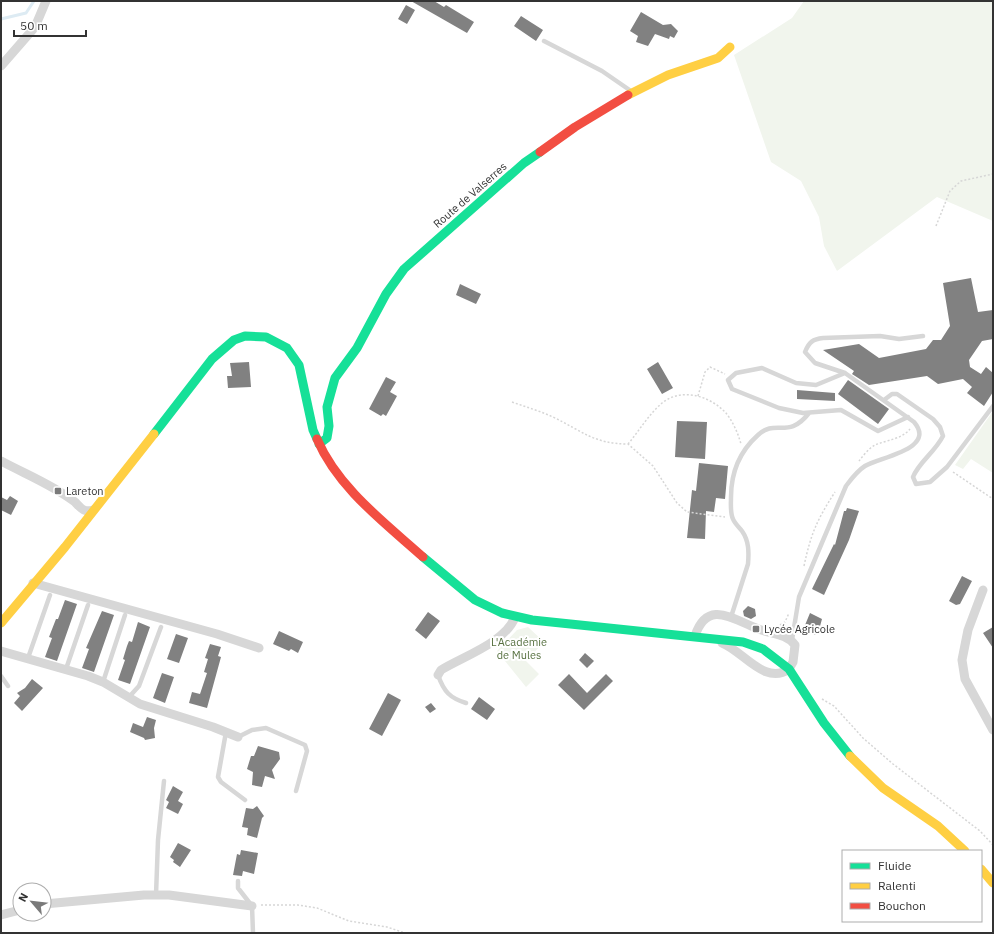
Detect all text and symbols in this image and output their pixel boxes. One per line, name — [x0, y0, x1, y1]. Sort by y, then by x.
scale bar — [14, 12, 86, 38]
text: 50 m — [20, 18, 48, 33]
street label: Route de Valserres — [430, 159, 510, 231]
place label: Lareton — [66, 484, 104, 498]
marker: Lareton — [53, 486, 63, 496]
place label: Lycée Agricole — [764, 622, 835, 636]
marker: Lycée Agricole — [751, 624, 761, 634]
park label: L'Académie de Mules — [491, 635, 547, 662]
legend — [842, 850, 982, 922]
text: Fluide — [878, 858, 912, 873]
text: Ralenti — [878, 878, 916, 893]
north arrow — [12, 882, 52, 922]
text: N — [15, 890, 31, 904]
text: Bouchon — [878, 898, 926, 913]

